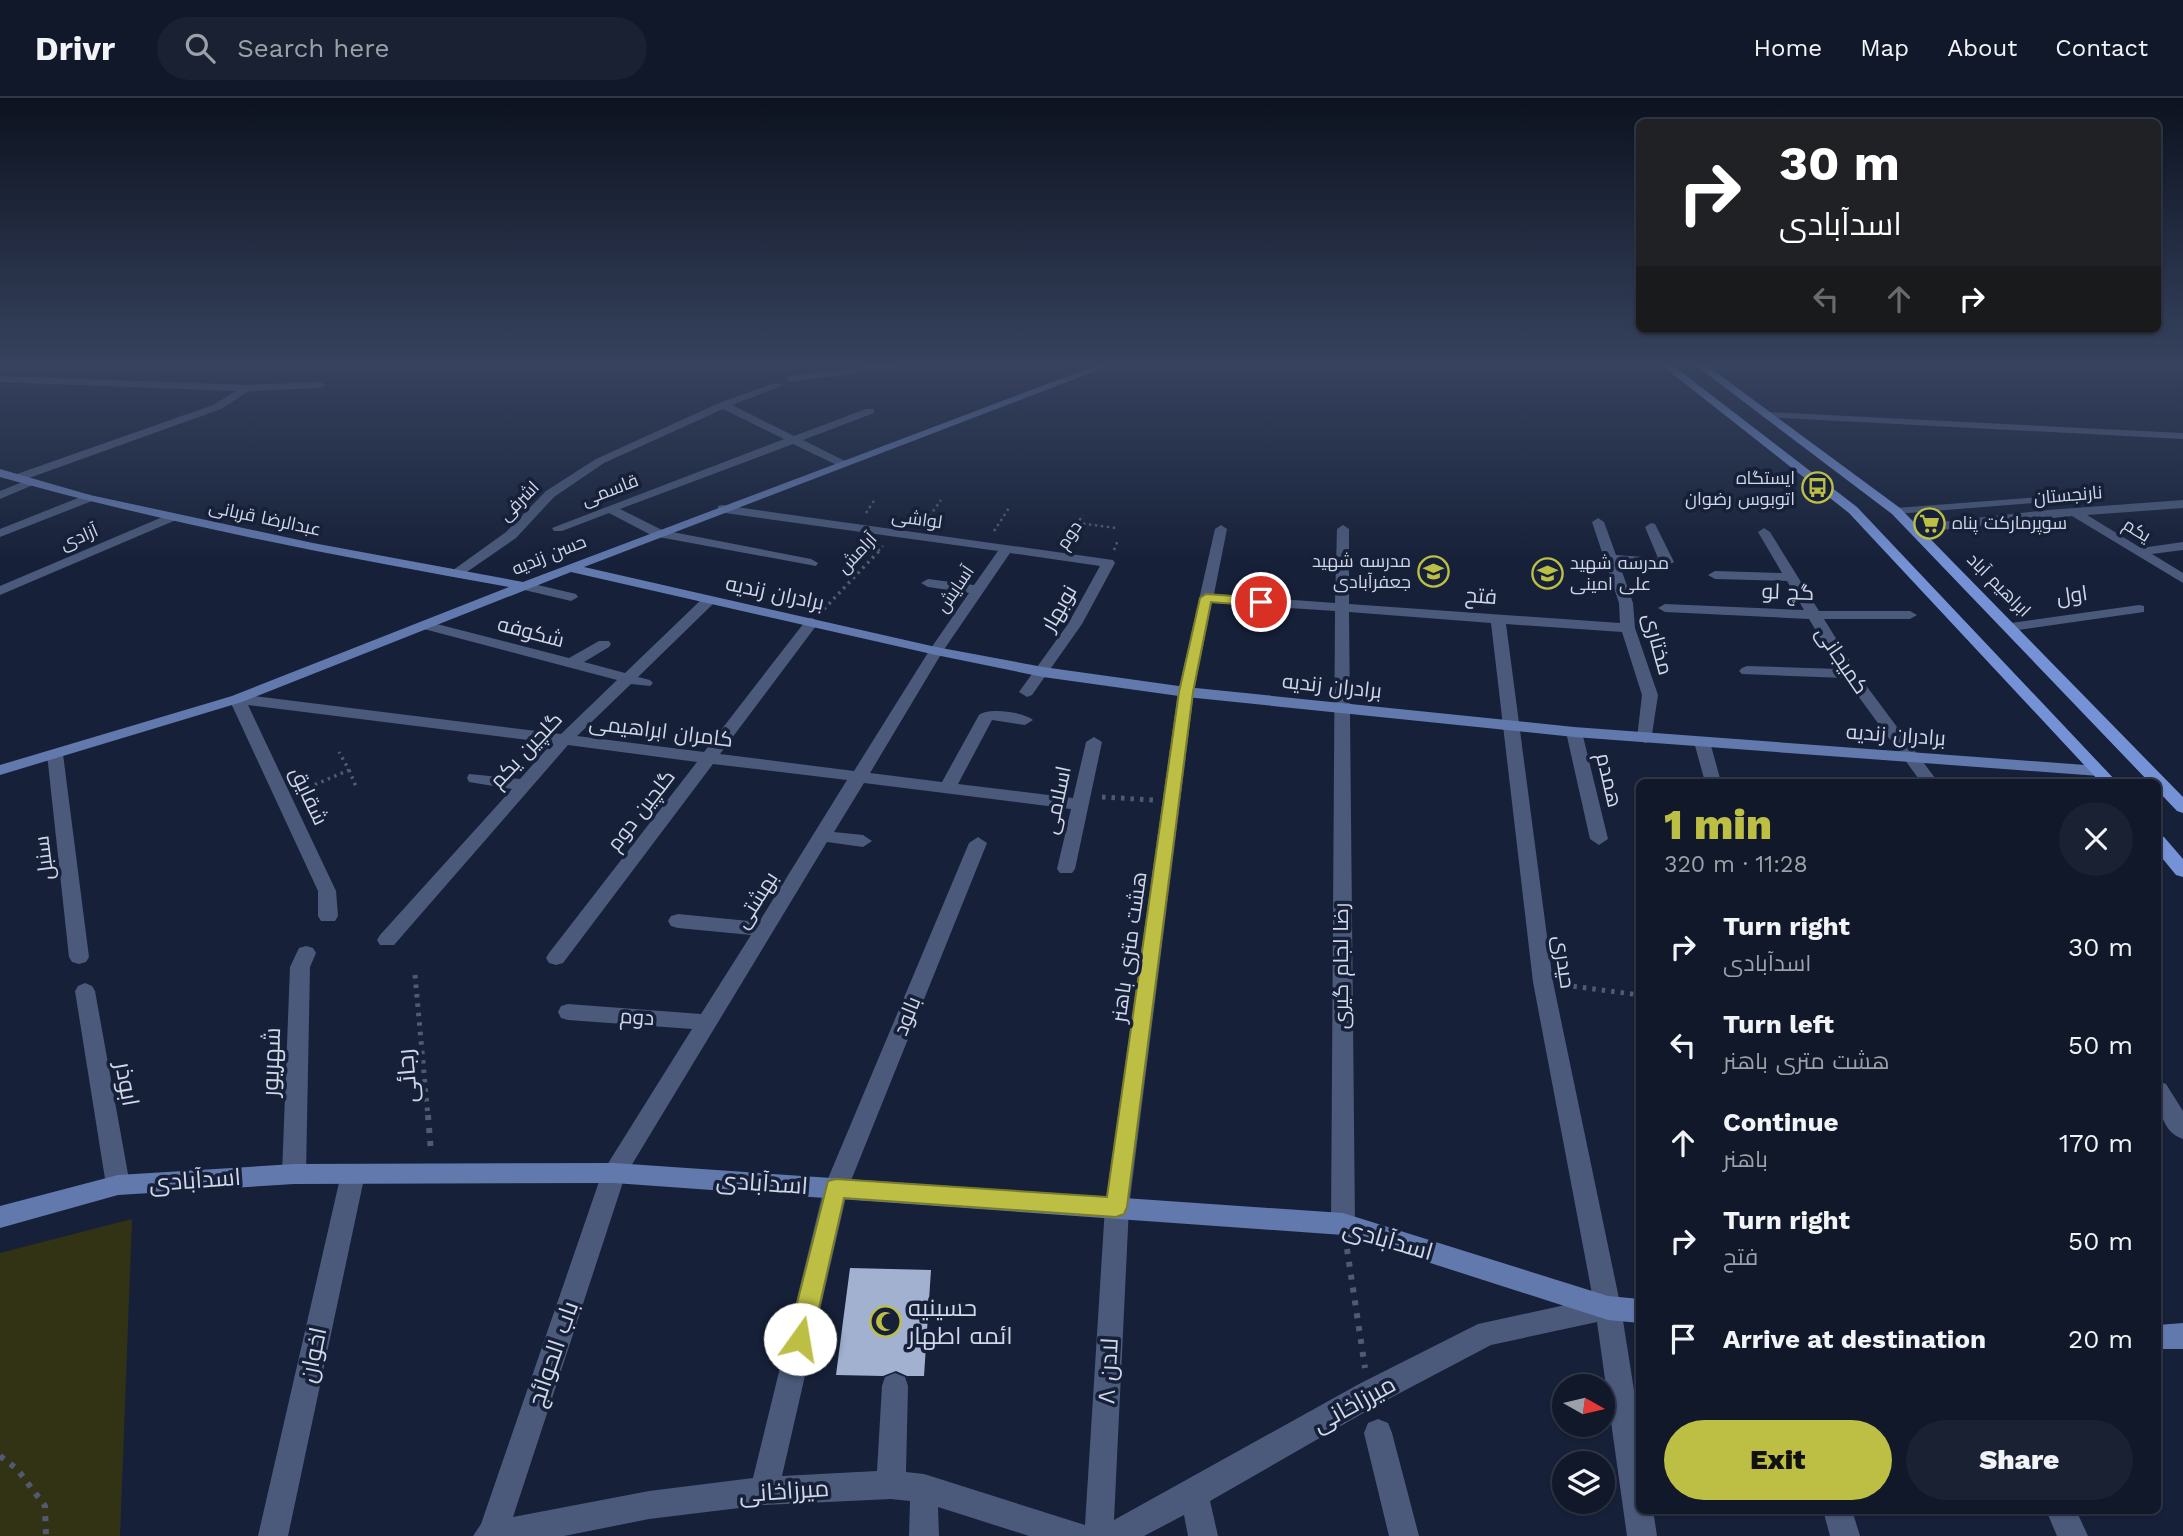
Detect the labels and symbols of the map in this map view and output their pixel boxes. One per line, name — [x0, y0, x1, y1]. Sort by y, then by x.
place label: ایستگاه اتوبوس رضوان — [1685, 467, 1795, 510]
street label: قاسمی — [578, 469, 642, 511]
bus stop icon: ایستگاه اتوبوس رضوان — [1801, 471, 1835, 505]
street label: اشرفی — [494, 476, 544, 526]
street label: نارنجستان — [2033, 481, 2103, 509]
street label: عبدالرضا قربانی — [207, 495, 323, 541]
street label: لواشی — [890, 505, 944, 533]
supermarket icon: سوپرمارکت پناه — [1912, 506, 1946, 540]
place label: سوپرمارکت پناه — [1952, 512, 2067, 535]
street label: یکم — [2119, 513, 2155, 548]
street label: دوم — [1052, 517, 1087, 554]
street label: آزادی — [57, 519, 101, 555]
street label: آرامش — [832, 528, 882, 578]
street label: حسن زندیه — [509, 530, 589, 580]
street label: ابراهیم آباد — [1962, 549, 2035, 622]
place label: مدرسه شهید جعفرآبادی — [1312, 550, 1411, 593]
place label: مدرسه شهید علی امینی — [1570, 552, 1669, 595]
school or university icon: مدرسه شهید جعفرآبادی — [1417, 554, 1451, 588]
school or university icon: مدرسه شهید علی امینی — [1530, 556, 1564, 590]
street label: آسایش — [931, 561, 979, 617]
street label: برادران زندیه — [723, 570, 827, 616]
pin — [1231, 572, 1291, 632]
street label: گچ لو — [1761, 578, 1815, 607]
street label: نوبهار — [1035, 580, 1082, 637]
street label: اول — [2055, 580, 2089, 610]
street label: فتح — [1464, 582, 1498, 611]
street label: مختاری — [1637, 610, 1679, 678]
street label: شکوفه — [495, 611, 567, 652]
street label: کمیجانی — [1810, 621, 1874, 699]
street label: برادران زندیه — [1281, 668, 1383, 704]
street label: گلچین یکم — [484, 707, 568, 794]
street label: کامران ابراهیمی — [588, 709, 734, 753]
street label: برادران زندیه — [1845, 719, 1947, 751]
street label: همدم — [1589, 750, 1628, 810]
street label: شقایق — [284, 763, 334, 829]
street label: اسلامی — [1037, 763, 1077, 837]
street label: گلچین دوم — [601, 764, 682, 856]
street label: سنبل — [28, 834, 60, 882]
street label: بهشتی — [728, 867, 784, 933]
street label: هشت متری باهنر — [1105, 870, 1152, 1025]
street label: رضا لجام گیری — [1328, 903, 1355, 1029]
street label: حیدری — [1547, 934, 1581, 990]
street label: بالود — [887, 993, 926, 1039]
street label: دوم — [619, 1003, 655, 1032]
street label: شهریور — [256, 1027, 286, 1099]
street label: رجائی — [391, 1048, 423, 1104]
street label: ابوذر — [109, 1058, 145, 1108]
street label: اسدآبادی — [148, 1163, 242, 1197]
street label: اسدآبادی — [715, 1166, 809, 1200]
street label: اسدآبادی — [1340, 1214, 1436, 1266]
place label: حسینیه ائمه اطهار — [906, 1294, 1013, 1350]
street label: باب الحوائج — [522, 1297, 586, 1411]
position arrow — [763, 1302, 837, 1376]
mosque icon: حسینیه ائمه اطهار — [868, 1305, 902, 1339]
street label: اخوان — [293, 1325, 333, 1385]
street label: لادن ۸ — [1092, 1337, 1124, 1405]
street label: میرزاخانی — [1308, 1370, 1400, 1438]
north arrow — [1552, 1374, 1615, 1437]
street label: میرزاخانی — [738, 1474, 830, 1508]

